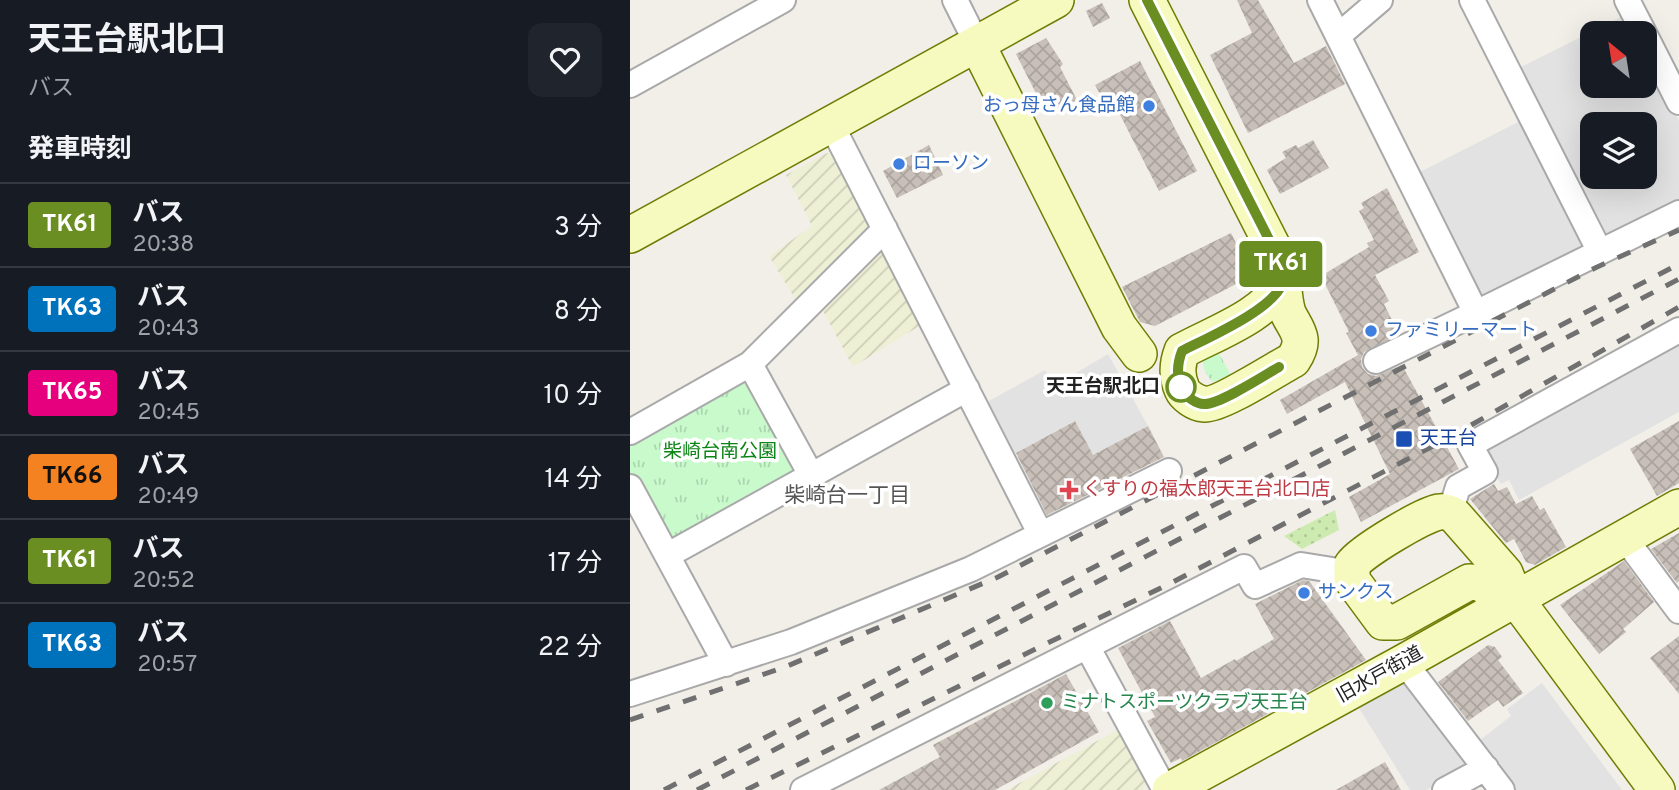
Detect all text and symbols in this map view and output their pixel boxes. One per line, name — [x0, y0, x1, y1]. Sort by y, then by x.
text: 天王台駅北口 — [28, 21, 226, 63]
north arrow — [1580, 21, 1657, 98]
map controls — [1580, 21, 1657, 189]
button: heart — [528, 23, 602, 97]
text: バス — [28, 75, 74, 104]
place label: おっ母さん食品館 — [983, 94, 1135, 118]
marker: おっ母さん食品館 — [1141, 98, 1157, 114]
button: layers — [1580, 112, 1657, 189]
text: 発車時刻 — [28, 134, 132, 167]
place label: ローソン — [913, 152, 989, 176]
marker: ローソン — [891, 156, 907, 172]
text: バス — [132, 198, 184, 231]
text: TK61 — [42, 210, 97, 240]
text: 3 分 — [554, 212, 602, 245]
text: 20:38 — [132, 231, 194, 260]
line badge: TK61 — [1232, 241, 1330, 287]
text: TK61 — [1253, 249, 1309, 279]
text: バス — [137, 282, 189, 315]
text: TK63 — [42, 294, 102, 324]
text: 8 分 — [554, 296, 602, 329]
text: 20:43 — [137, 315, 199, 344]
place label: ファミリーマート — [1385, 319, 1537, 343]
marker: ファミリーマート — [1363, 323, 1379, 339]
text: バス — [138, 366, 190, 399]
marker: 天王台駅北口 — [1166, 372, 1196, 402]
place label: 天王台駅北口 — [1046, 375, 1160, 399]
text: TK65 — [42, 378, 103, 408]
text: 10 分 — [543, 380, 602, 413]
text: 20:45 — [138, 399, 200, 428]
place label: 天王台 — [1420, 427, 1477, 451]
marker: 天王台 — [1394, 429, 1414, 449]
park label: 柴崎台南公園 — [663, 440, 777, 464]
text: バス — [138, 450, 190, 483]
text: TK66 — [42, 462, 103, 492]
text: 14 分 — [545, 464, 602, 497]
place label: くすりの福太郎天王台北口店 — [1083, 478, 1330, 502]
marker: くすりの福太郎天王台北口店 — [1061, 482, 1077, 498]
text: 20:49 — [138, 483, 199, 512]
district label: 柴崎台一丁目 — [784, 483, 910, 510]
text: バス — [132, 534, 184, 567]
text: TK61 — [42, 546, 97, 576]
text: 17 分 — [548, 548, 602, 581]
text: 20:52 — [132, 567, 195, 596]
place label: サンクス — [1318, 581, 1393, 605]
marker: サンクス — [1296, 585, 1312, 601]
text: バス — [137, 618, 189, 651]
text: TK63 — [42, 630, 102, 660]
text: 22 分 — [538, 632, 602, 665]
street label: 旧水戸街道 — [1333, 641, 1427, 709]
text: 20:57 — [137, 651, 197, 680]
place label: ミナトスポーツクラブ天王台 — [1061, 691, 1308, 715]
marker: ミナトスポーツクラブ天王台 — [1039, 695, 1055, 711]

